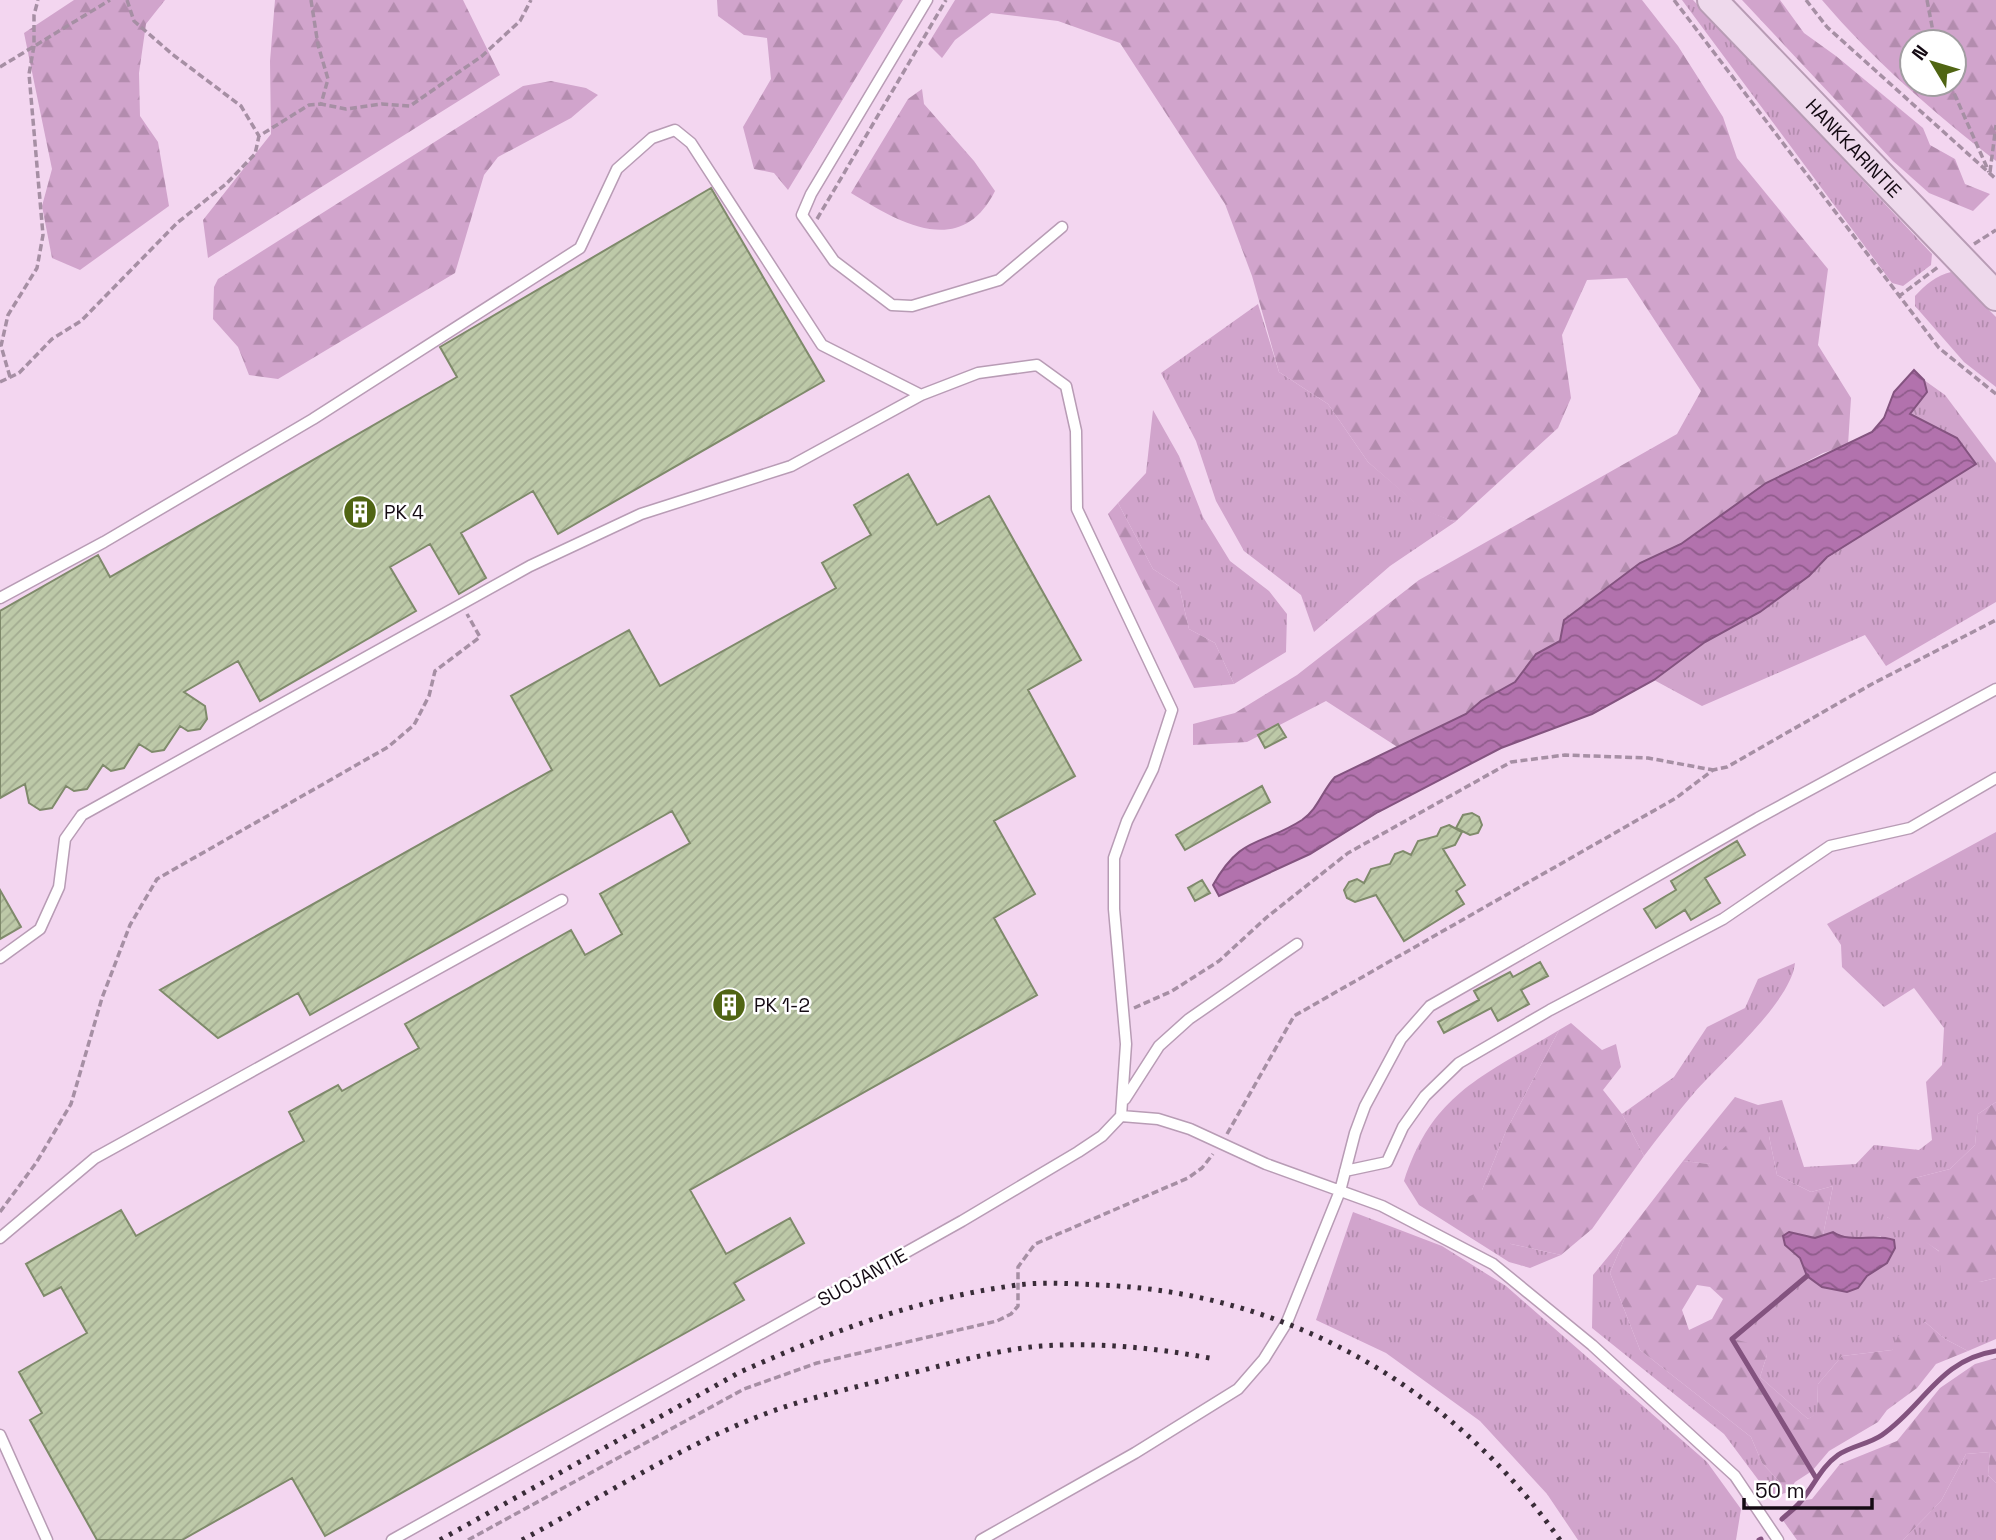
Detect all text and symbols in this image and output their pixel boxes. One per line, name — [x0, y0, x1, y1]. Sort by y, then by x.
north arrow — [1898, 28, 1968, 98]
text: N — [1906, 40, 1934, 66]
street label: HANKKARINTIE — [1800, 93, 1907, 203]
building icon: PK 4 — [341, 493, 379, 531]
place label: PK 4 — [384, 500, 424, 525]
building icon: PK 1-2 — [710, 986, 748, 1024]
place label: PK 1-2 — [754, 993, 810, 1018]
street label: SUOJANTIE — [813, 1243, 912, 1312]
scale bar — [1744, 1466, 1872, 1510]
text: 50 m — [1755, 1477, 1805, 1504]

